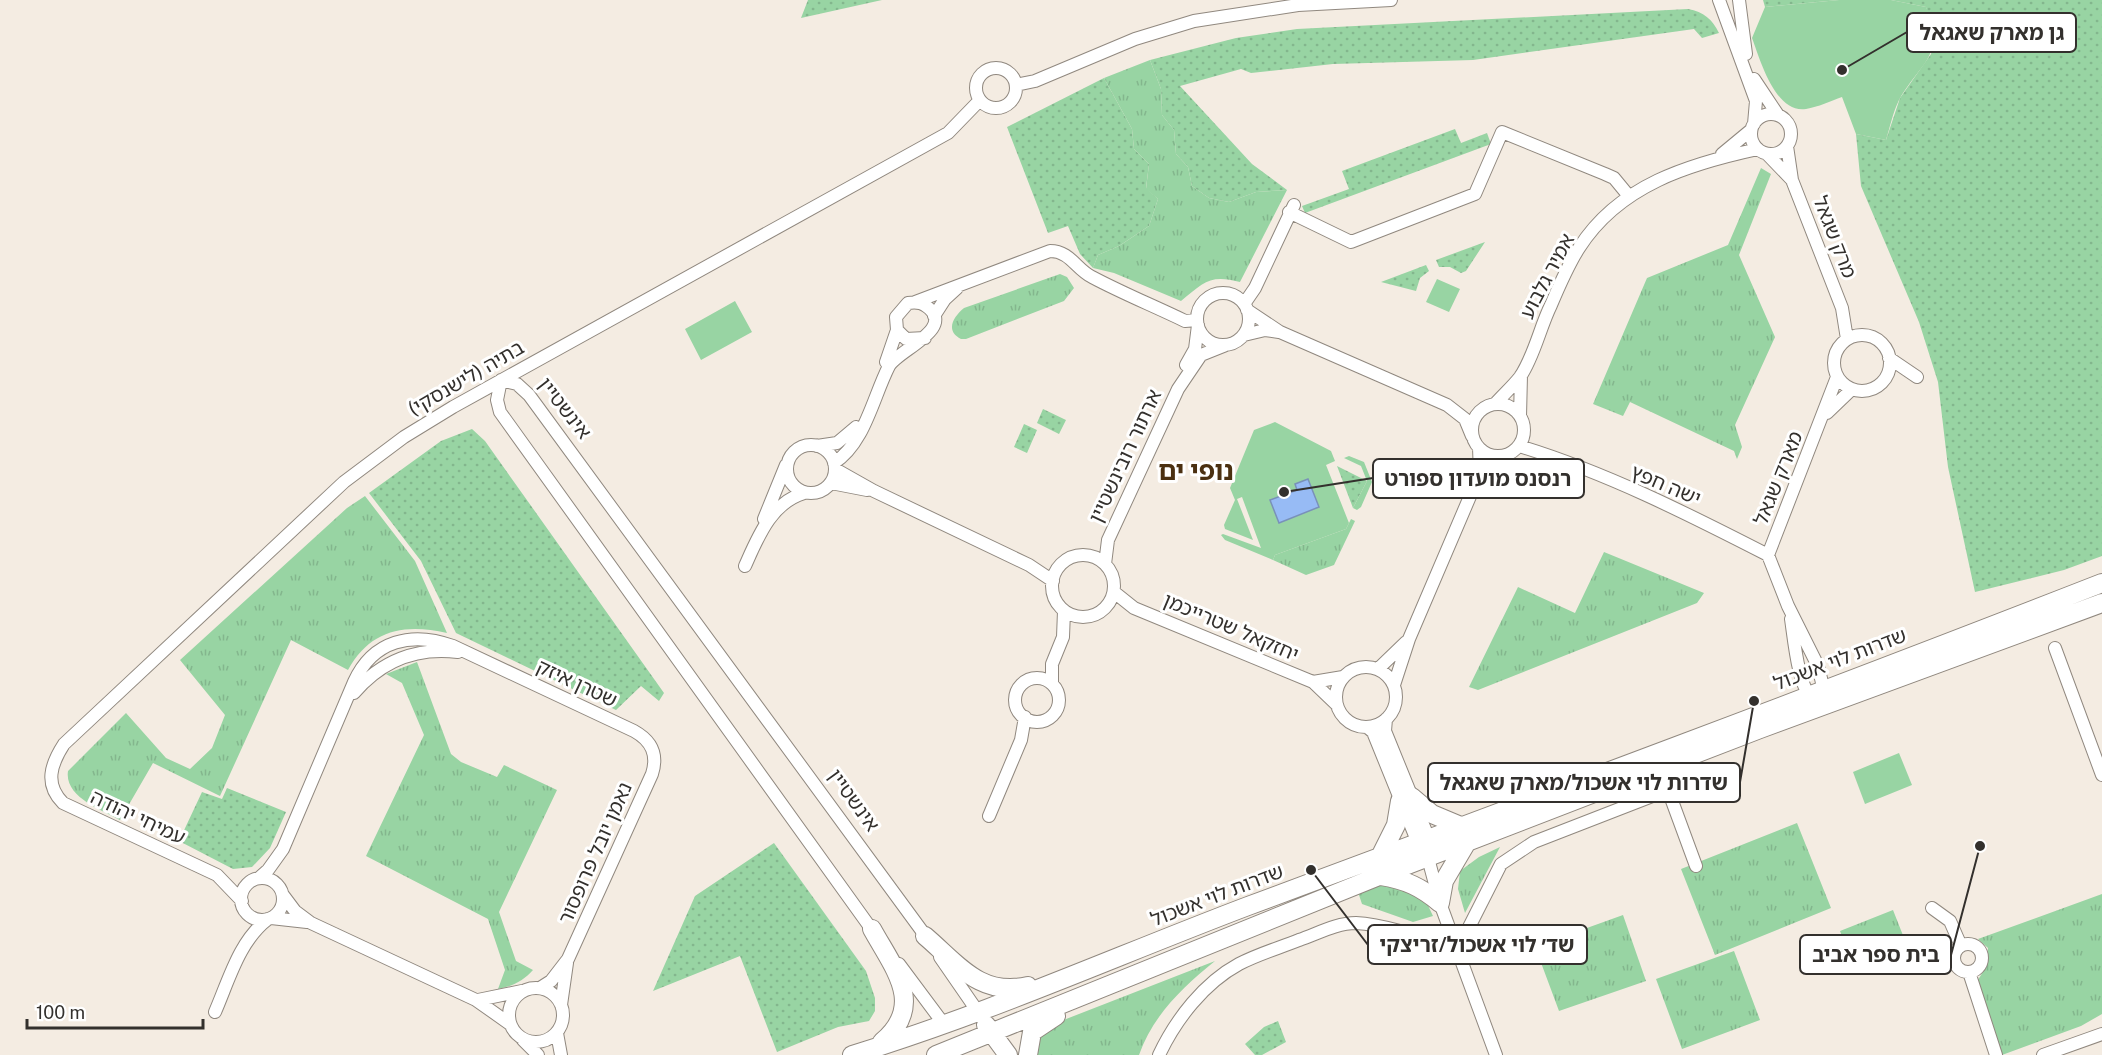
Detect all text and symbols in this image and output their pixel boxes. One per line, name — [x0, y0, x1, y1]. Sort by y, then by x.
callout: גן מארק שאגאל — [1907, 13, 2076, 52]
text: גן מארק שאגאל — [1920, 20, 2065, 45]
street label: מרק שגאל — [1808, 193, 1862, 281]
street label: אמיר גלבוע — [1515, 229, 1579, 323]
street label: בתיה (לישנסקי) — [404, 335, 528, 421]
street label: אינשטיין — [534, 373, 596, 443]
street label: ארתור רובינשטיין — [1084, 386, 1166, 526]
street label: מארק שגאל — [1748, 428, 1808, 528]
district label: נופי ים — [1158, 455, 1234, 486]
callout: רנסנס מועדון ספורט — [1373, 459, 1584, 498]
street label: ישה חפץ — [1627, 460, 1705, 510]
text: רנסנס מועדון ספורט — [1385, 466, 1571, 491]
street label: יחזקאל שטרייכמן — [1160, 588, 1302, 666]
street label: שדרות לוי אשכול — [1770, 623, 1910, 695]
street label: שטרן איזק — [533, 654, 621, 712]
callout: שדרות לוי אשכול/מארק שאגאל — [1428, 763, 1740, 802]
street label: אינשטיין — [823, 764, 885, 836]
text: שדרות לוי אשכול/מארק שאגאל — [1440, 770, 1728, 795]
street label: נאמן יובל פרופסור — [553, 778, 637, 928]
street label: עמיחי יהודה — [87, 785, 189, 849]
street label: שדרות לוי אשכול — [1147, 859, 1287, 931]
callout: שד׳ לוי אשכול/זריצקי — [1368, 925, 1587, 964]
text: שד׳ לוי אשכול/זריצקי — [1379, 932, 1575, 957]
callout: בית ספר אביב — [1800, 935, 1951, 974]
text: בית ספר אביב — [1812, 942, 1940, 967]
scale bar — [27, 992, 202, 1030]
text: 100 m — [36, 1002, 85, 1023]

